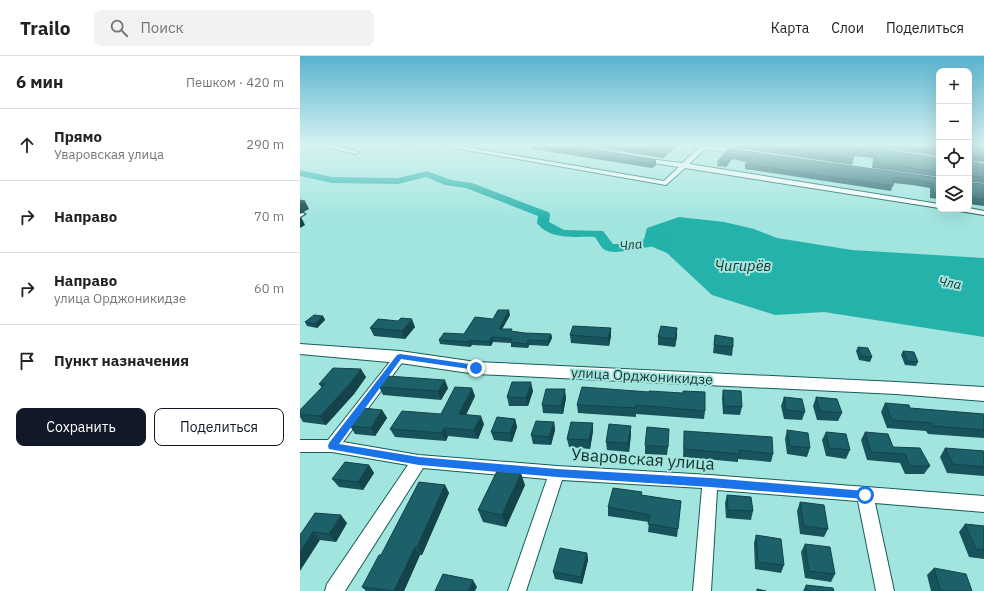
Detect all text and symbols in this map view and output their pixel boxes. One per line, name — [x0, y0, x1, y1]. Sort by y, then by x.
search box — [94, 10, 374, 46]
text: Trailo — [20, 16, 70, 40]
icon: search — [108, 17, 130, 39]
text: Поиск — [140, 18, 184, 37]
text: Карта — [771, 19, 809, 37]
text: Слои — [831, 19, 864, 37]
text: Поделиться — [886, 19, 964, 37]
map controls — [936, 68, 972, 212]
button: + — [936, 68, 972, 104]
text: 6 мин — [16, 71, 63, 93]
text: Пешком · 420 m — [186, 74, 284, 91]
button: − — [936, 104, 972, 140]
text: Прямо — [54, 127, 102, 146]
icon: ahead — [16, 134, 38, 156]
text: 290 m — [246, 136, 284, 153]
button: locate — [936, 140, 972, 176]
text: Уваровская улица — [54, 146, 164, 163]
button: layers — [936, 176, 972, 212]
icon: right — [16, 206, 38, 228]
text: Направо — [54, 207, 117, 226]
text: 70 m — [254, 208, 284, 225]
water label: Чла — [619, 235, 643, 255]
water label: Чигирёв — [715, 256, 771, 275]
text: Направо — [54, 271, 117, 290]
water label: Чла — [937, 273, 963, 293]
icon: right — [16, 278, 38, 300]
text: 60 m — [254, 280, 284, 297]
text: улица Орджоникидзе — [54, 290, 186, 307]
icon: arrive — [16, 350, 38, 372]
text: Пункт назначения — [54, 351, 189, 370]
route end — [467, 359, 485, 377]
street label: улица Орджоникидзе — [570, 363, 714, 389]
button: Сохранить — [16, 408, 146, 446]
button: Поделиться — [154, 408, 284, 446]
street label: Уваровская улица — [570, 443, 716, 475]
route start — [856, 486, 874, 504]

